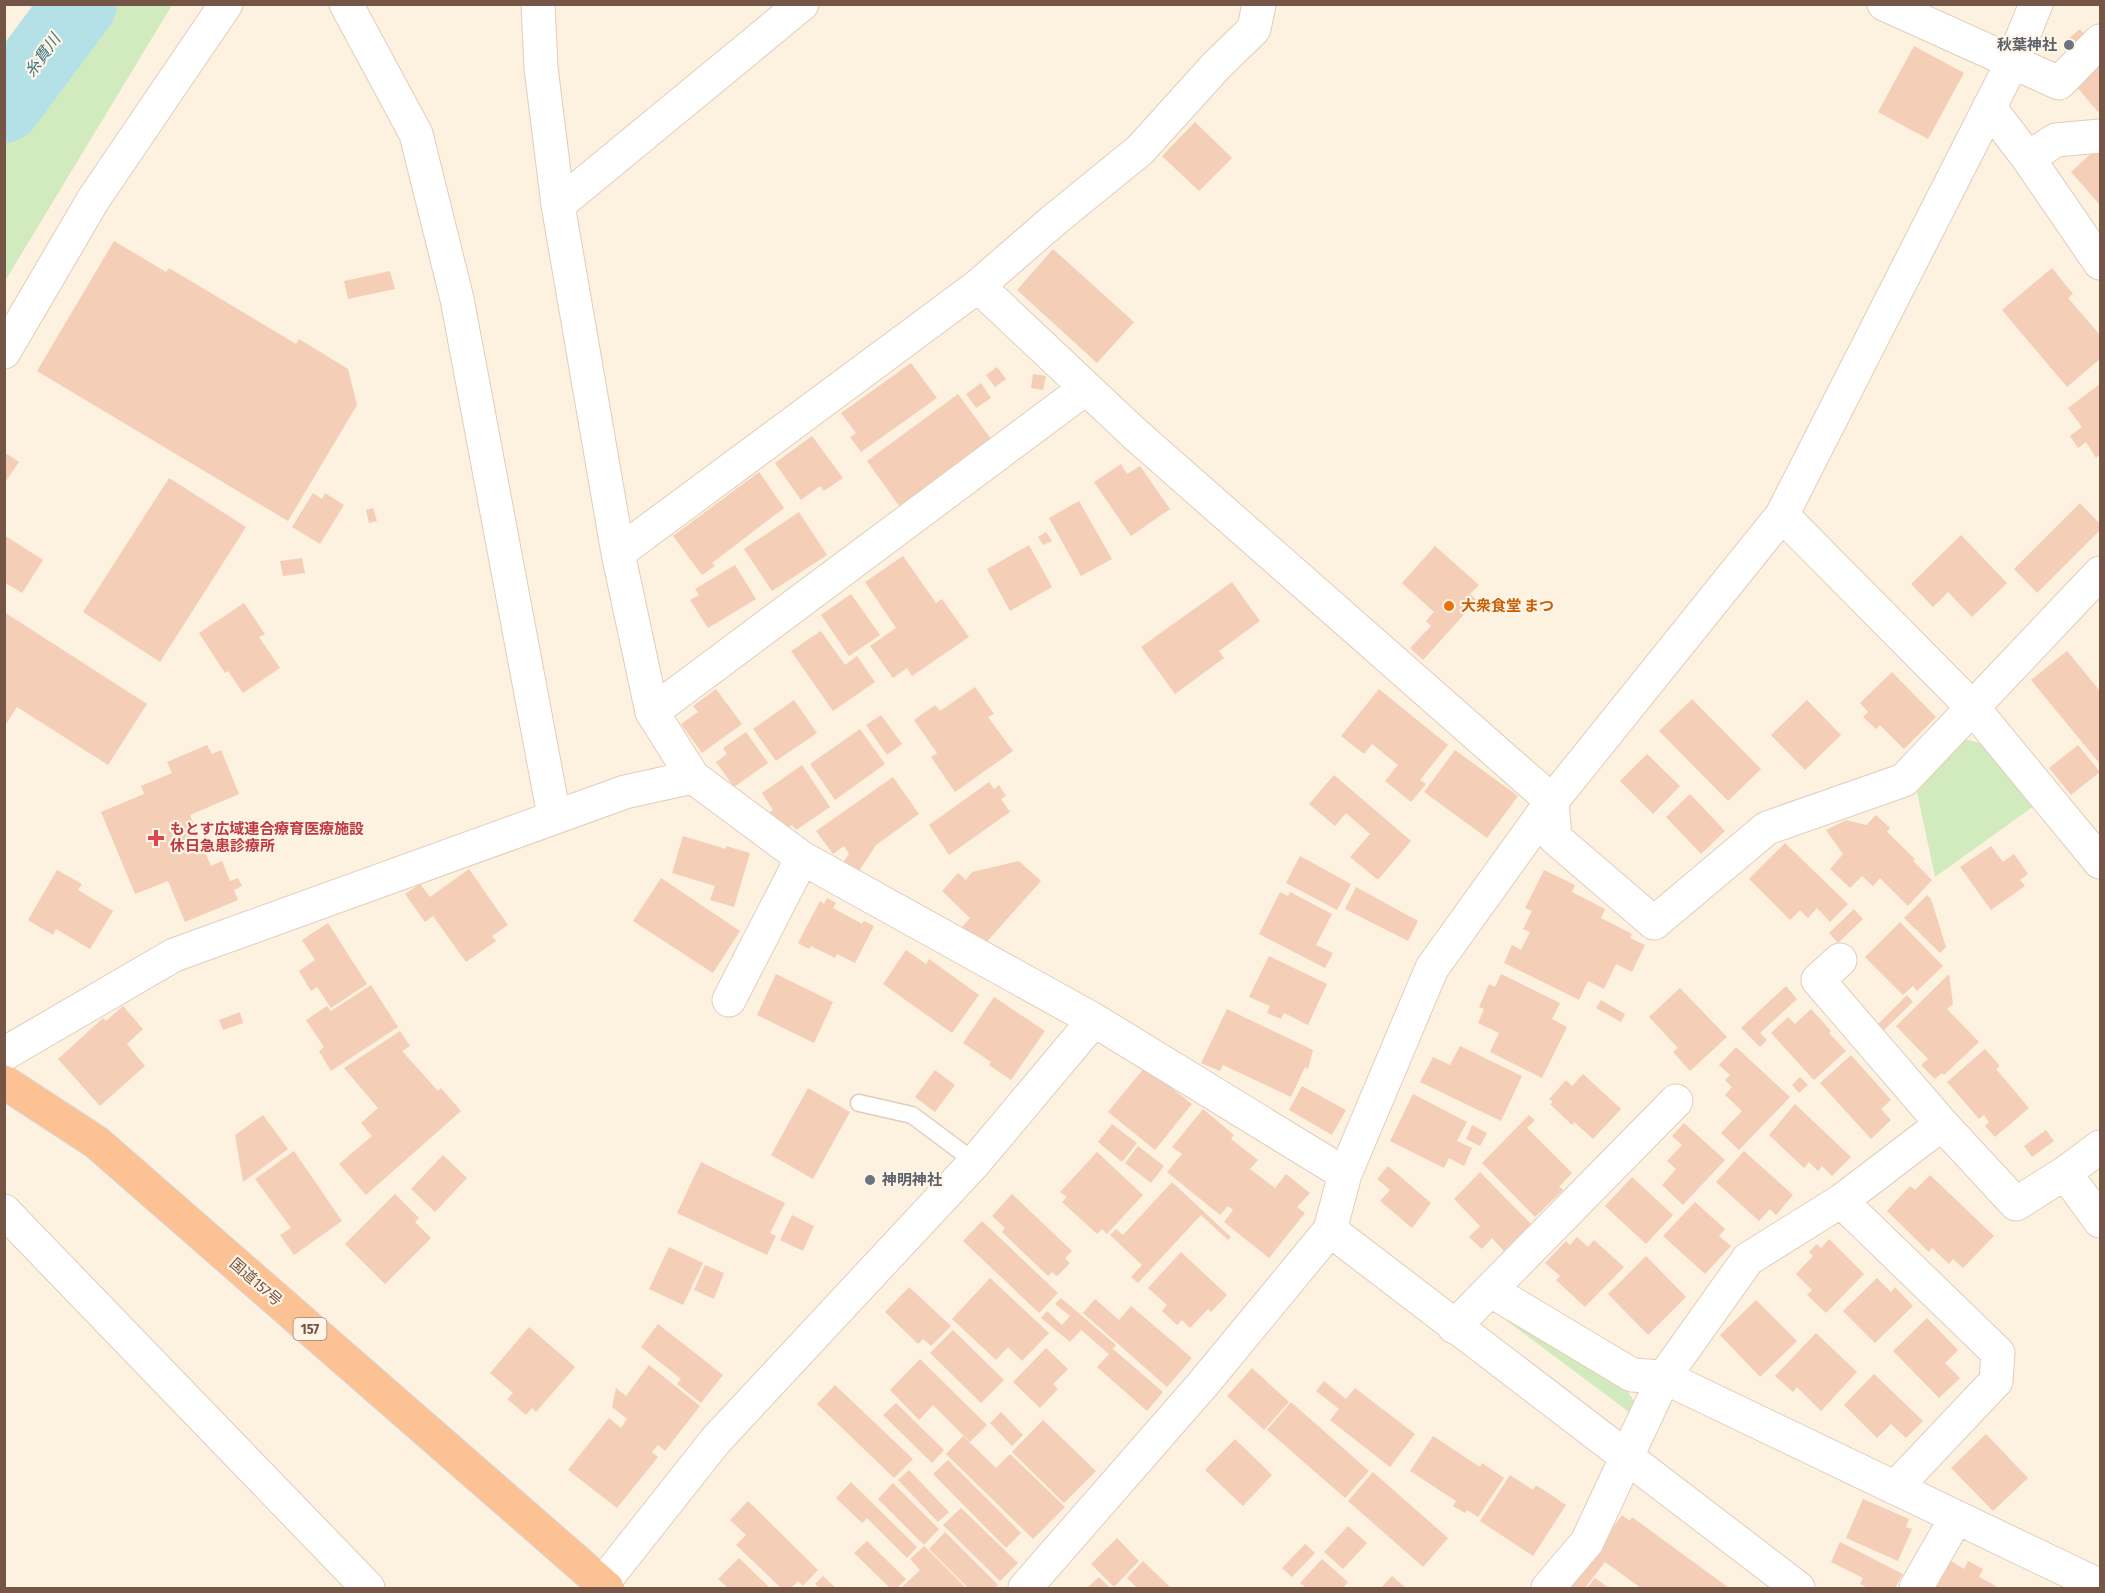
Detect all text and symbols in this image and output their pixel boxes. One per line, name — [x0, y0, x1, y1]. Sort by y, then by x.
water label: 糸貫川 — [21, 29, 65, 80]
place label: 秋葉神社 — [1997, 36, 2057, 54]
marker: 秋葉神社 — [2062, 38, 2076, 52]
place label: 大衆食堂 まつ — [1461, 597, 1554, 615]
marker: 大衆食堂 まつ — [1442, 599, 1456, 613]
place label: もとす広域連合療育医療施設 休日急患診療所 — [170, 820, 364, 855]
marker: もとす広域連合療育医療施設 休日急患診療所 — [147, 829, 165, 847]
place label: 神明神社 — [881, 1171, 942, 1189]
marker: 神明神社 — [863, 1173, 877, 1187]
street label: 国道157号 — [226, 1254, 286, 1310]
road number: 157 — [294, 1318, 326, 1340]

